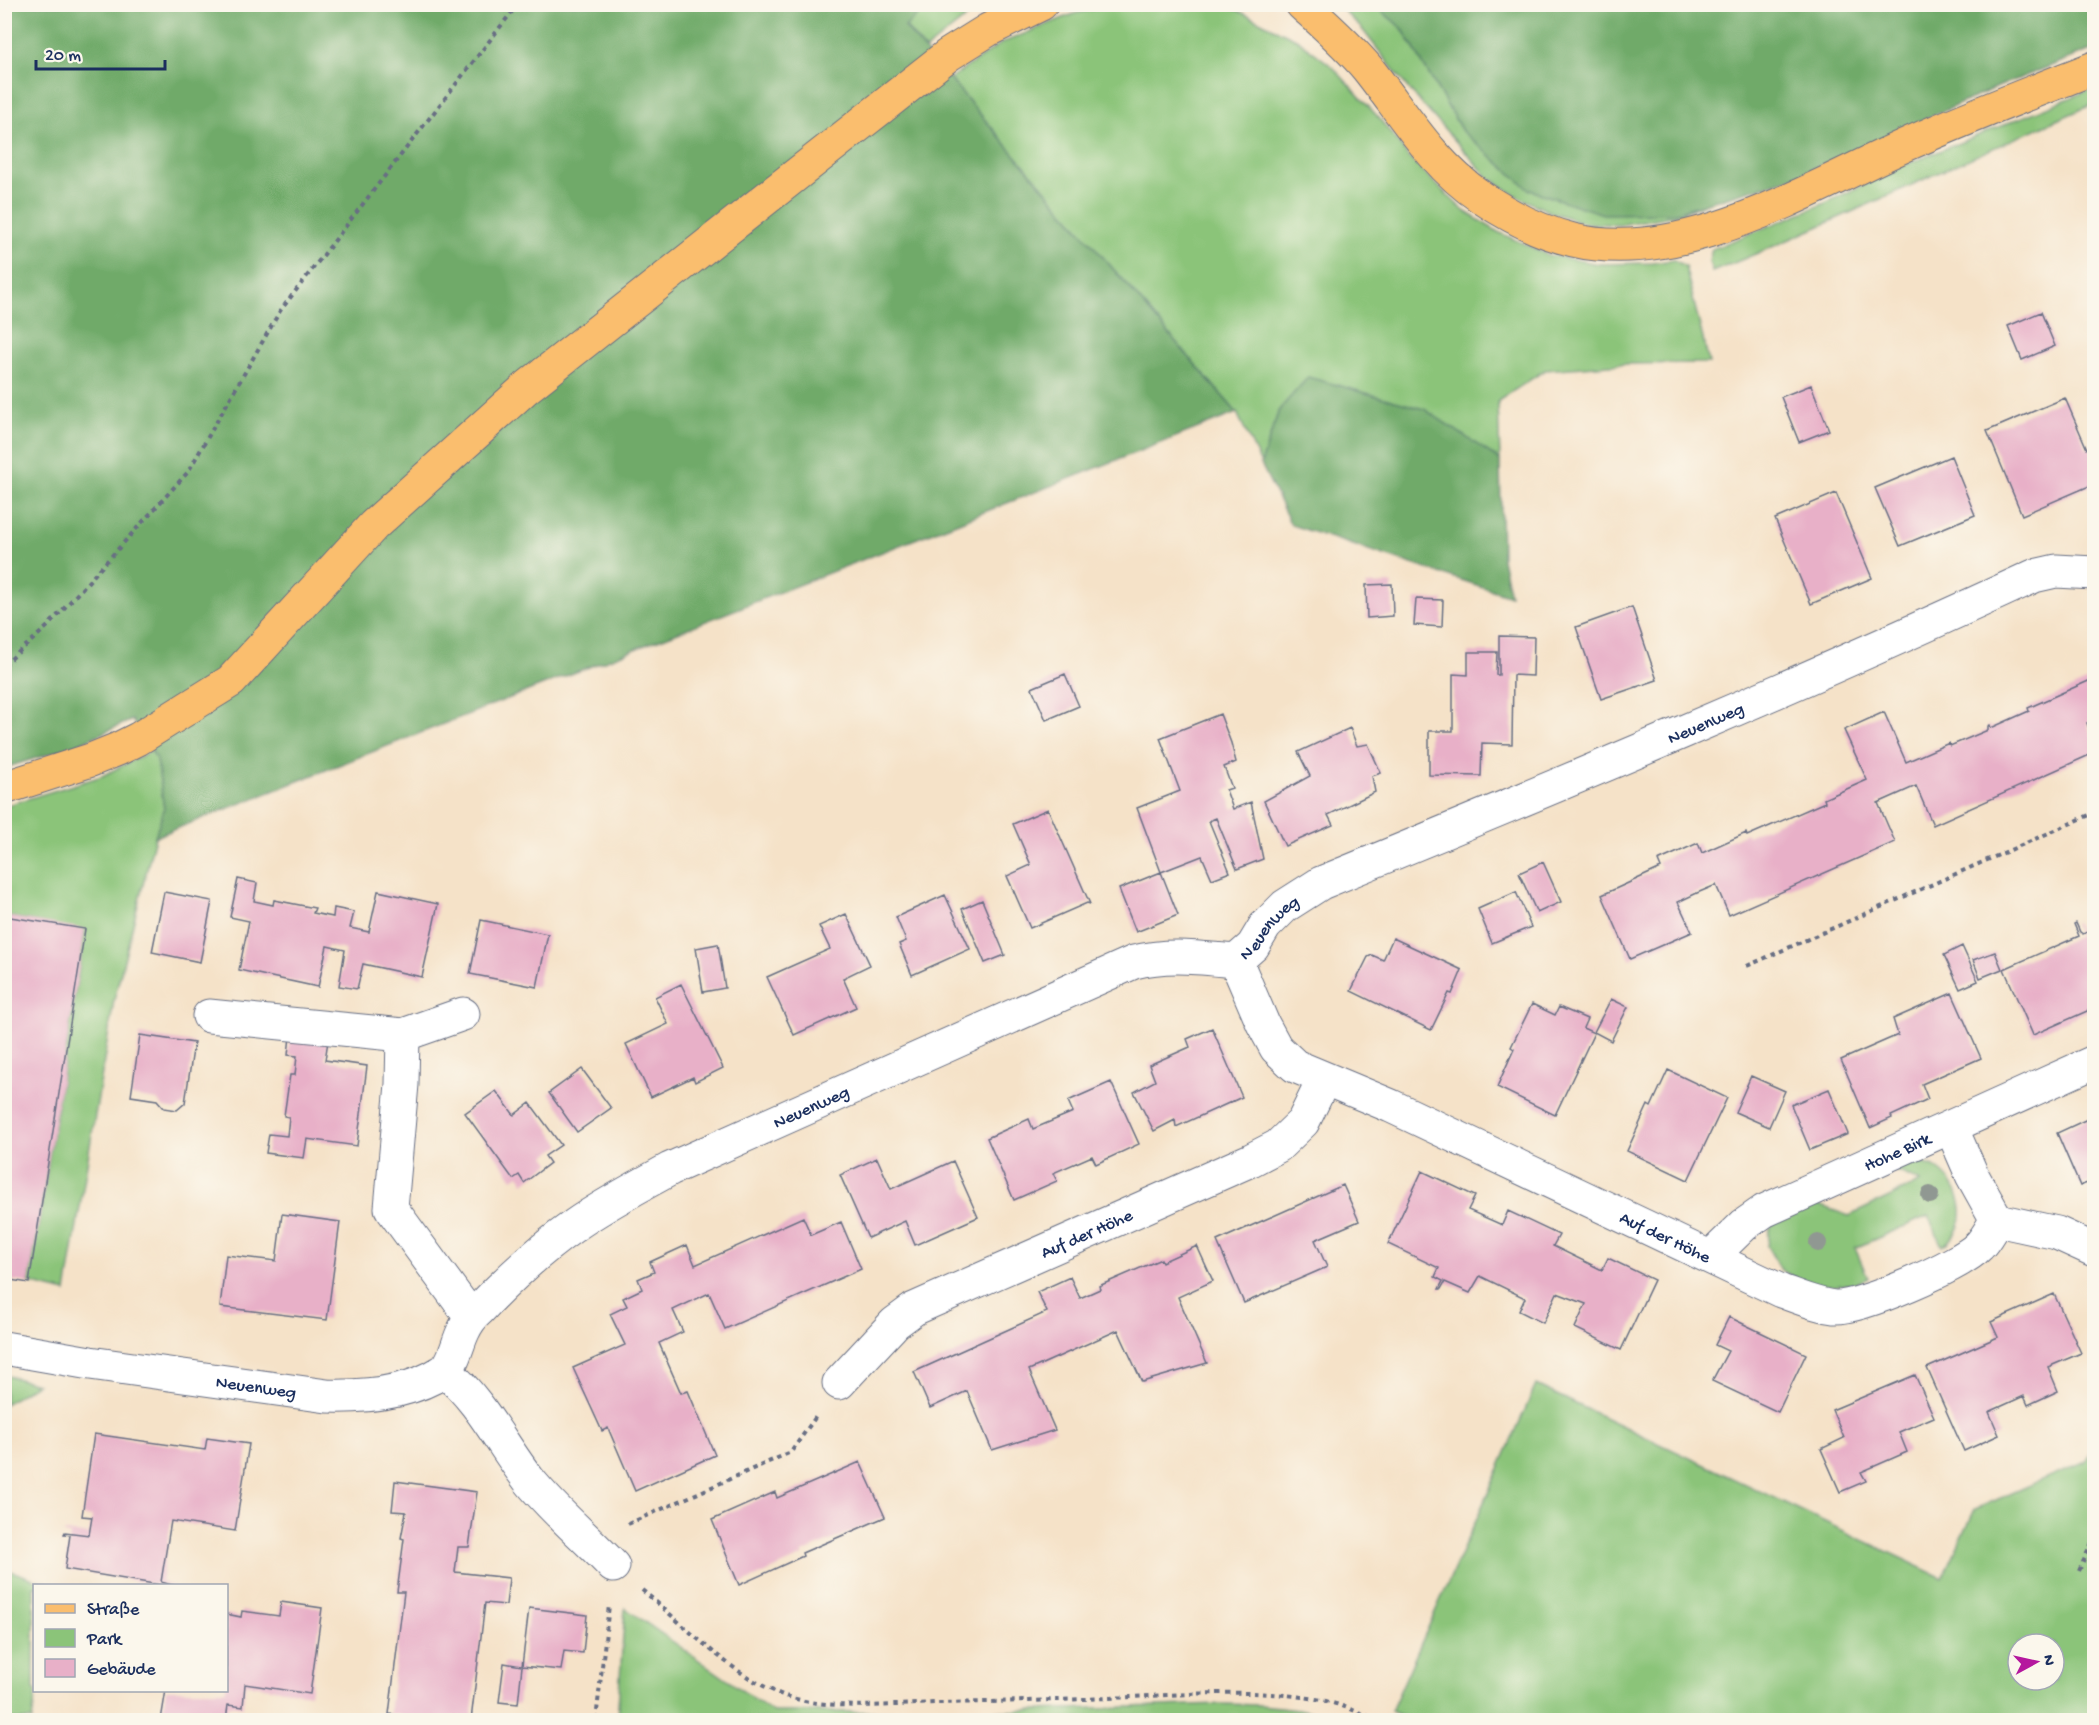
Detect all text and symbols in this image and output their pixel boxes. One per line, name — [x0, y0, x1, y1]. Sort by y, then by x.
scale bar — [36, 33, 165, 71]
text: 20 m — [45, 46, 81, 67]
street label: Neuenweg — [1665, 699, 1748, 750]
street label: Neuenweg — [1236, 892, 1304, 966]
street label: Neuenweg — [771, 1082, 853, 1135]
street label: Hohe Birk — [1861, 1128, 1936, 1177]
street label: Auf der Höhe — [1038, 1205, 1137, 1265]
street label: Auf der Höhe — [1616, 1208, 1714, 1269]
street label: Neuenweg — [214, 1373, 297, 1405]
legend — [33, 1584, 228, 1692]
text: Straße — [87, 1600, 140, 1621]
text: Park — [86, 1630, 123, 1651]
north arrow — [2006, 1632, 2066, 1692]
text: N — [2037, 1654, 2058, 1667]
text: Gebäude — [87, 1660, 156, 1681]

